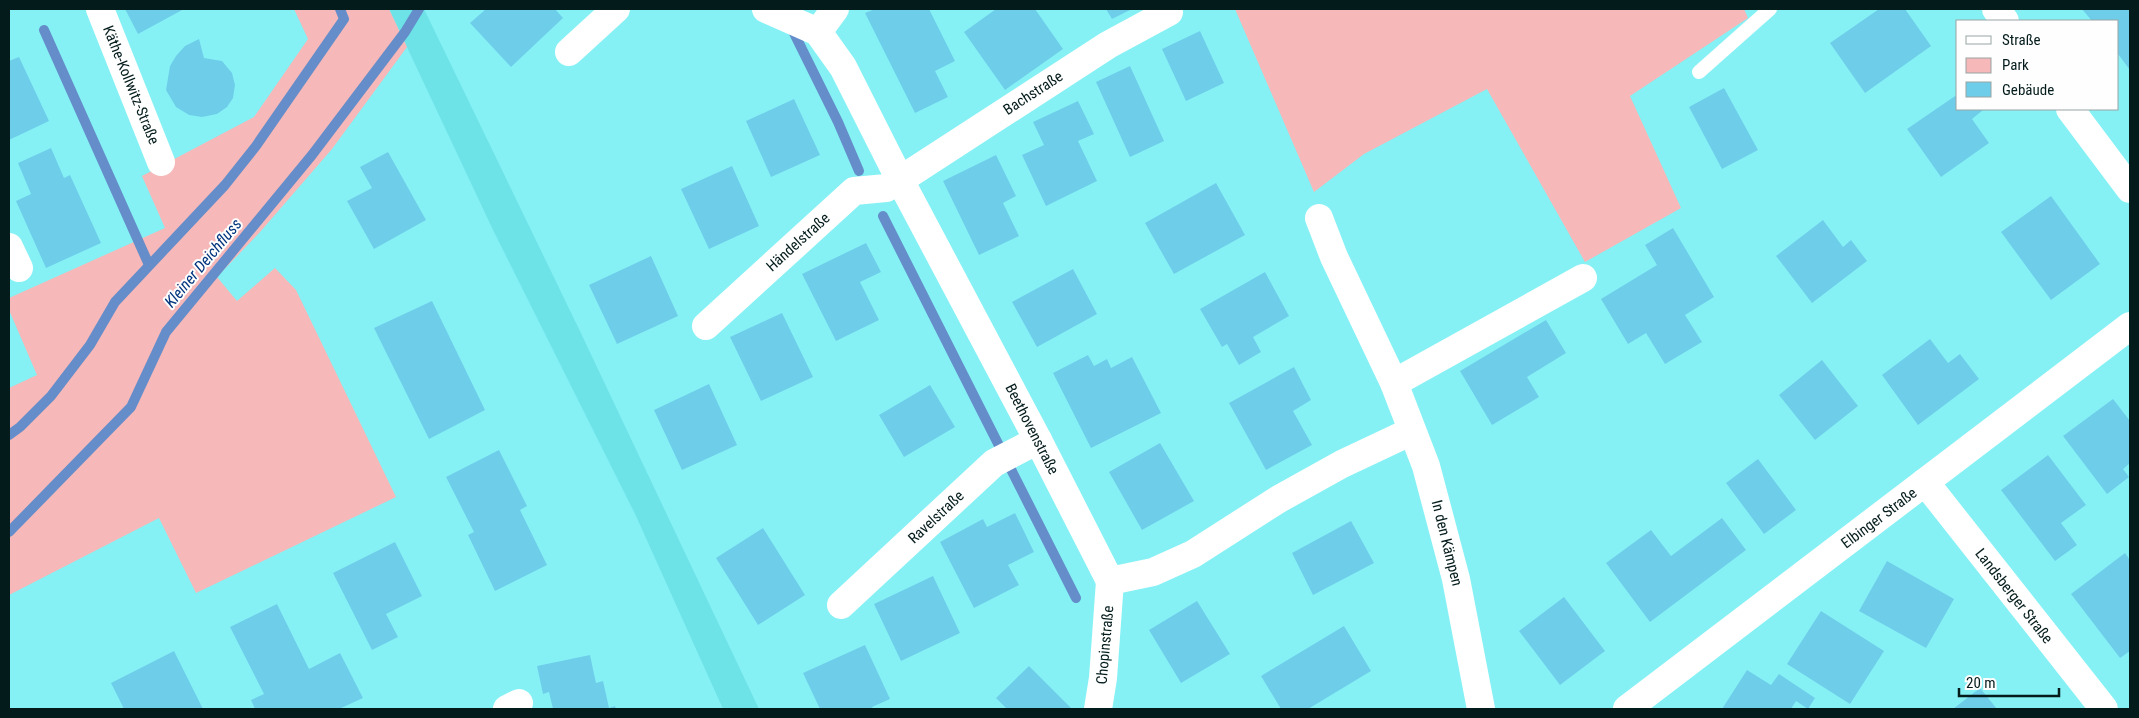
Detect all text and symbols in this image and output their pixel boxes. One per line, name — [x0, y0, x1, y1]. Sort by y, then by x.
legend — [1956, 20, 2119, 110]
street label: Käthe-Kollwitz-Straße — [99, 23, 163, 147]
text: Straße — [2002, 31, 2041, 49]
text: Park — [2002, 56, 2029, 74]
street label: Bachstraße — [1000, 67, 1066, 119]
text: Gebäude — [2002, 81, 2054, 99]
street label: Händelstraße — [763, 209, 833, 275]
water label: Kleiner Deichfluss — [160, 215, 246, 311]
street label: Beethovenstraße — [1001, 381, 1063, 477]
street label: Elbinger Straße — [1838, 484, 1920, 552]
street label: Ravelstraße — [904, 487, 968, 547]
street label: In den Kämpen — [1428, 498, 1466, 588]
street label: Landsberger Straße — [1971, 545, 2057, 647]
street label: Chopinstraße — [1093, 605, 1117, 685]
scale bar — [1959, 666, 2059, 698]
text: 20 m — [1966, 674, 1996, 692]

